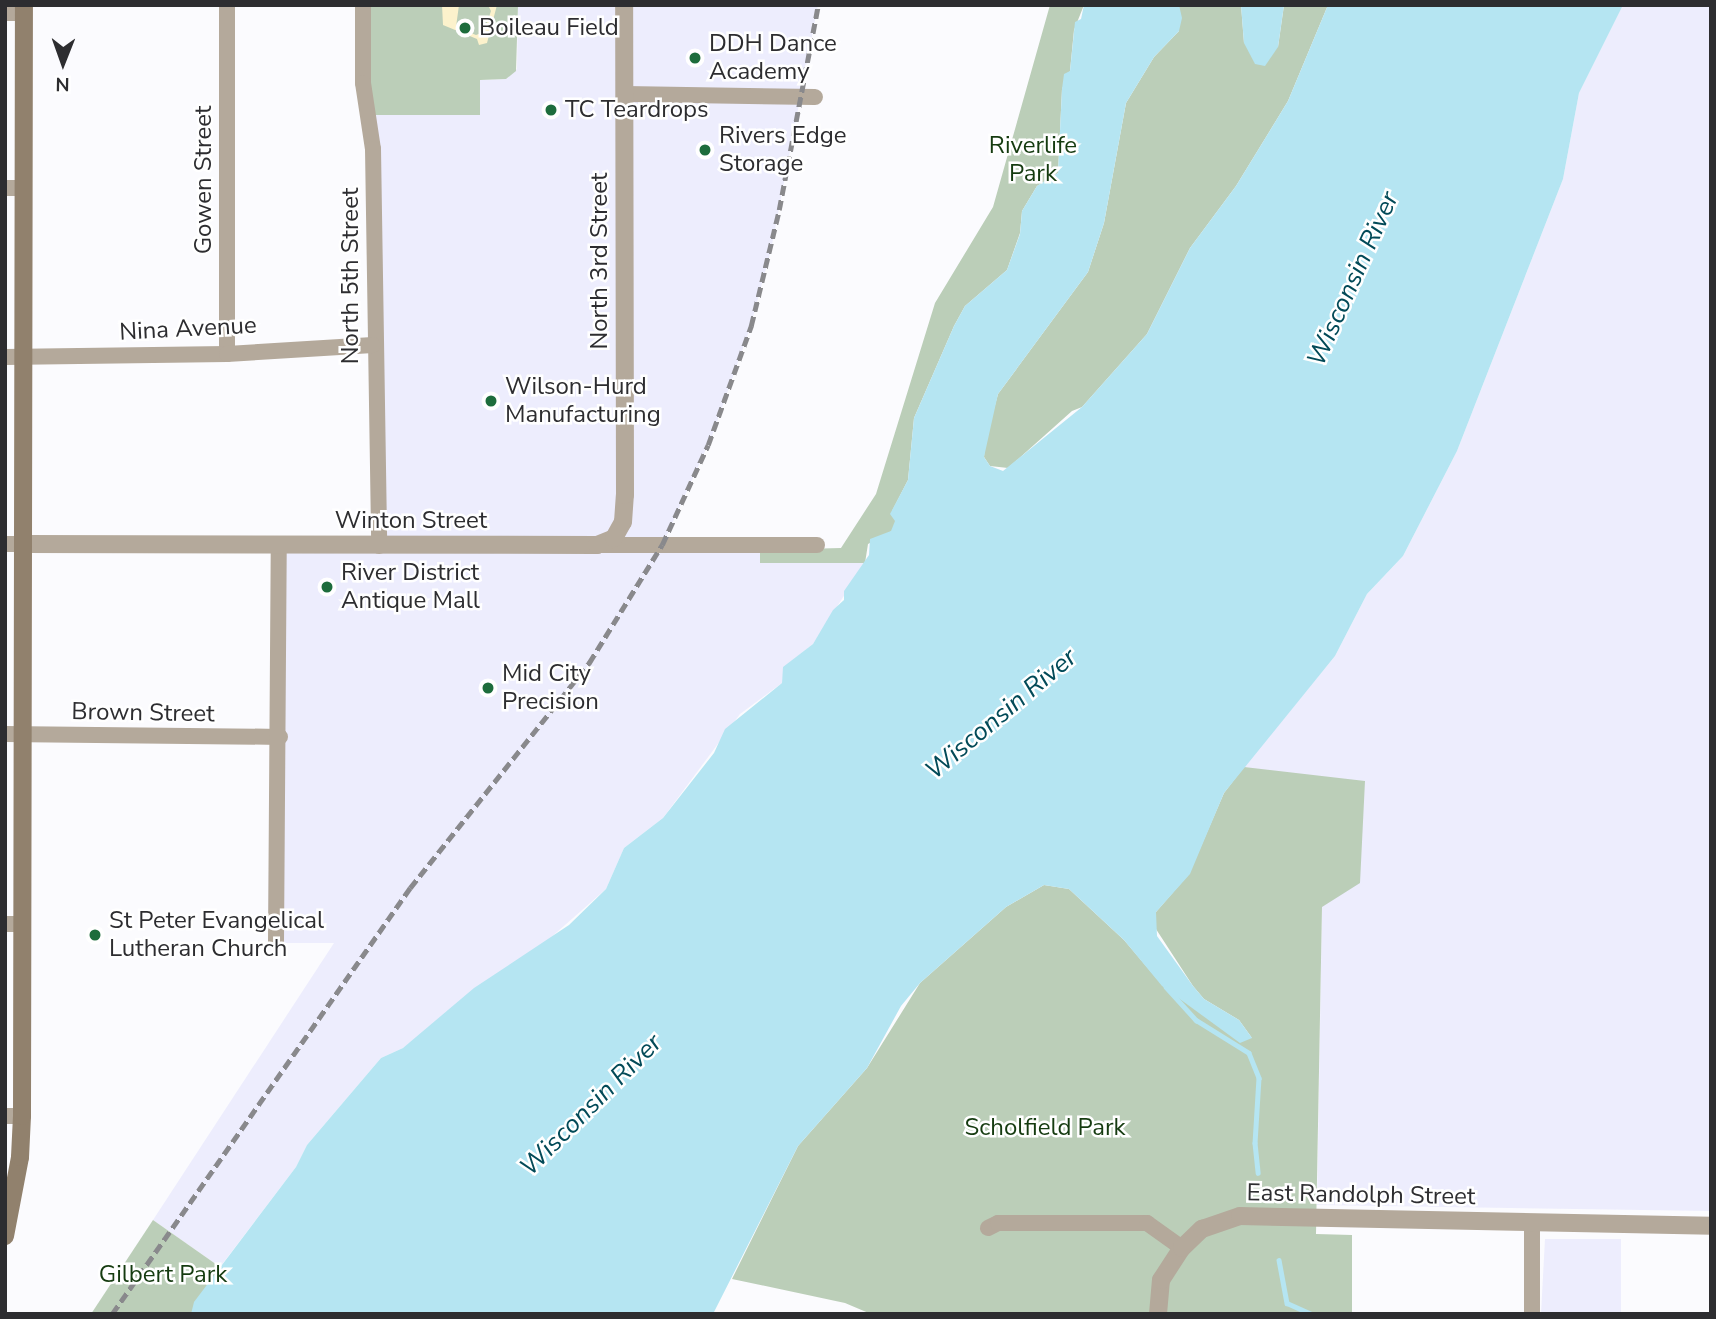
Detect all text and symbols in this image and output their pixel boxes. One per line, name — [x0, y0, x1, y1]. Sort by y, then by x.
place label: Boileau Field — [479, 14, 619, 42]
marker: Boileau Field — [457, 20, 473, 36]
north arrow — [28, 28, 98, 98]
place label: DDH Dance Academy — [709, 30, 837, 86]
marker: DDH Dance Academy — [687, 50, 703, 66]
text: N — [55, 71, 70, 97]
place label: TC Teardrops — [565, 96, 709, 124]
marker: TC Teardrops — [543, 102, 559, 118]
street label: Gowen Street — [190, 106, 218, 254]
place label: Rivers Edge Storage — [719, 122, 846, 178]
park label: Riverlife Park — [989, 132, 1077, 188]
marker: Rivers Edge Storage — [697, 142, 713, 158]
street label: North 3rd Street — [586, 172, 614, 350]
water label: Wisconsin River — [1301, 187, 1405, 371]
street label: North 5th Street — [337, 188, 365, 364]
street label: Nina Avenue — [119, 311, 257, 347]
place label: Wilson-Hurd Manufacturing — [505, 373, 661, 429]
marker: Wilson-Hurd Manufacturing — [483, 393, 499, 409]
street label: Winton Street — [335, 507, 487, 535]
place label: River District Antique Mall — [341, 559, 480, 615]
marker: River District Antique Mall — [319, 579, 335, 595]
water label: Wisconsin River — [919, 642, 1083, 786]
place label: Mid City Precision — [502, 660, 599, 716]
marker: Mid City Precision — [480, 680, 496, 696]
street label: Brown Street — [71, 697, 215, 729]
place label: St Peter Evangelical Lutheran Church — [109, 907, 324, 963]
marker: St Peter Evangelical Lutheran Church — [87, 927, 103, 943]
water label: Wisconsin River — [514, 1028, 668, 1182]
park label: Scholfield Park — [964, 1114, 1126, 1142]
street label: East Randolph Street — [1246, 1179, 1476, 1211]
park label: Gilbert Park — [99, 1261, 227, 1289]

